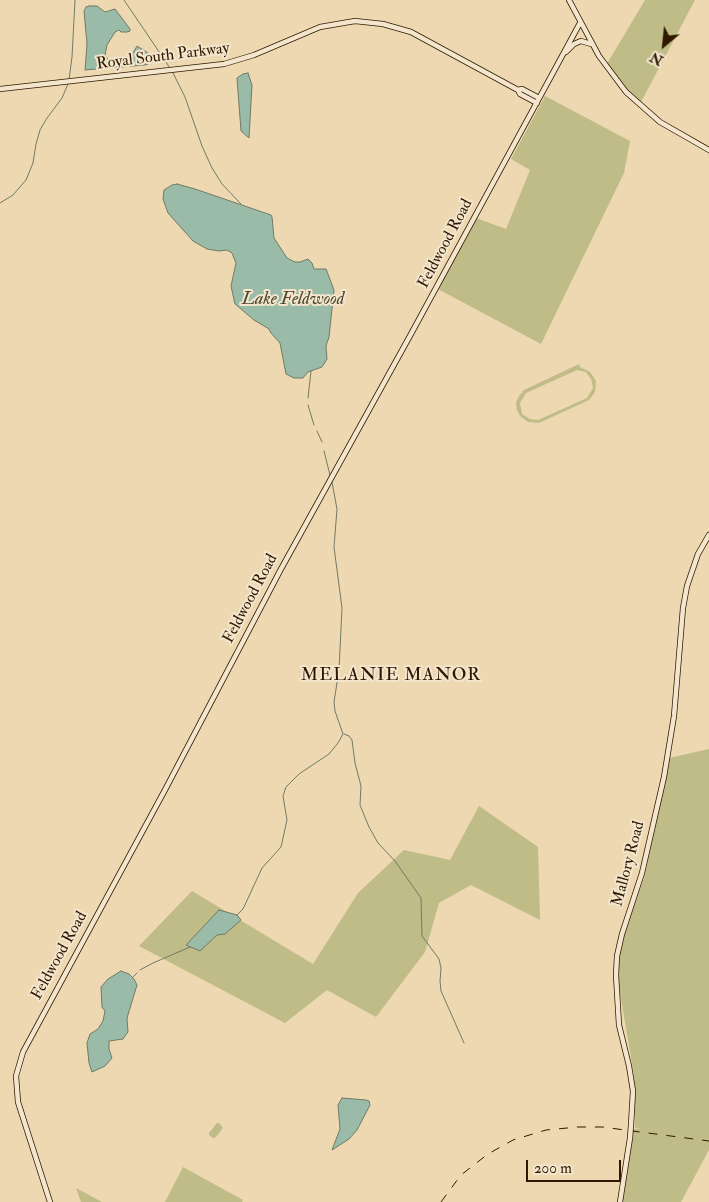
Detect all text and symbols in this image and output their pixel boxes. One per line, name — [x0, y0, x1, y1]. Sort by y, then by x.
north arrow — [639, 20, 689, 70]
street label: Royal South Parkway — [95, 39, 231, 75]
text: N — [647, 48, 666, 69]
street label: Feldwood Road — [415, 196, 477, 292]
water label: Lake Feldwood — [242, 289, 344, 311]
street label: Feldwood Road — [220, 551, 282, 647]
district label: MELANIE MANOR — [299, 665, 483, 687]
street label: Mallory Road — [608, 819, 650, 909]
street label: Feldwood Road — [28, 908, 92, 1004]
scale bar — [529, 1150, 624, 1182]
text: 200 m — [534, 1159, 572, 1178]

